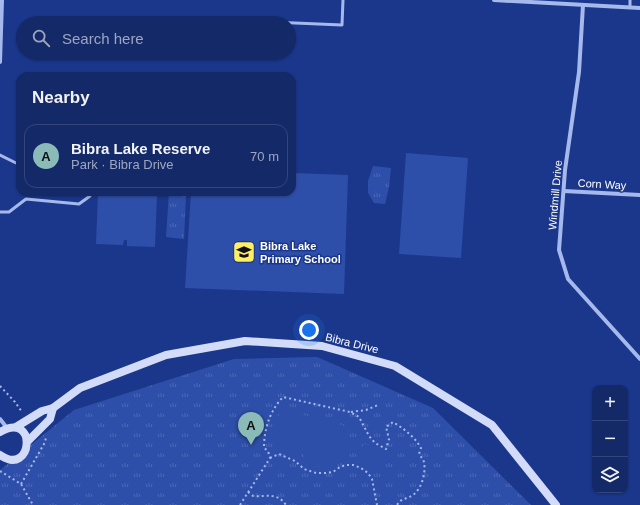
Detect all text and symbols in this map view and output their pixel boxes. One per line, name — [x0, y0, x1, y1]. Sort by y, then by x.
search box — [16, 16, 296, 60]
icon: search — [30, 27, 52, 49]
text: Search here — [62, 30, 144, 47]
text: Nearby — [32, 88, 90, 107]
text: Bibra Lake Reserve — [71, 140, 210, 157]
text: A — [41, 149, 51, 164]
text: 70 m — [250, 149, 279, 164]
text: Park · Bibra Drive — [71, 157, 174, 172]
street label: Windmill Drive — [546, 159, 564, 231]
street label: Corn Way — [577, 177, 627, 191]
school or university icon: Bibra Lake Primary School — [231, 239, 257, 265]
place label: Bibra Lake Primary School — [260, 240, 341, 265]
your location — [299, 320, 319, 340]
street label: Bibra Drive — [324, 331, 380, 355]
map controls — [592, 385, 628, 493]
button: + — [592, 385, 628, 421]
pin: A — [238, 412, 264, 445]
button: − — [592, 421, 628, 457]
button: layers — [592, 457, 628, 493]

